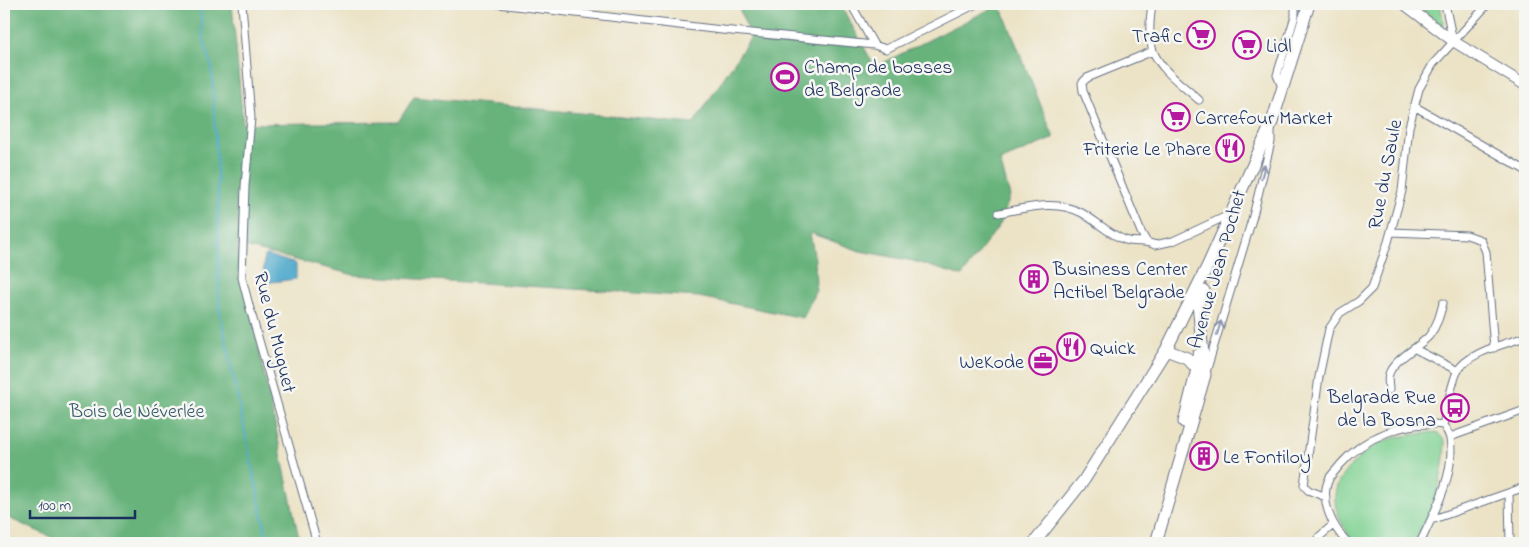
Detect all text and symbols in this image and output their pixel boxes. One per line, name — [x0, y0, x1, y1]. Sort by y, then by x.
supermarket icon: Trafic — [1186, 20, 1216, 50]
place label: Trafic — [1132, 23, 1182, 52]
supermarket icon: Lidl — [1232, 30, 1262, 60]
place label: Lidl — [1266, 33, 1292, 62]
place label: Champ de bosses de Belgrade — [804, 54, 952, 107]
sports icon: Champ de bosses de Belgrade — [770, 62, 800, 92]
supermarket icon: Carrefour Market — [1161, 102, 1191, 132]
place label: Carrefour Market — [1195, 105, 1333, 134]
street label: Rue du Saule — [1362, 117, 1411, 232]
restaurant icon: Friterie Le Phare — [1215, 133, 1245, 163]
place label: Friterie Le Phare — [1082, 136, 1211, 165]
one-way arrow — [1259, 164, 1268, 180]
street label: Avenue Jean Pochet — [1182, 187, 1255, 353]
place label: Business Center Actibel Belgrade — [1052, 256, 1188, 309]
building icon: Business Center Actibel Belgrade — [1019, 264, 1049, 294]
street label: Rue du Muguet — [244, 269, 303, 397]
one-way arrow — [1215, 320, 1225, 336]
restaurant icon: Quick — [1056, 332, 1086, 362]
place label: Quick — [1090, 335, 1136, 364]
office icon: WeKode — [1028, 346, 1058, 376]
place label: WeKode — [959, 349, 1024, 378]
place label: Belgrade Rue de la Bosna — [1327, 384, 1436, 436]
bus stop icon: Belgrade Rue de la Bosna — [1440, 393, 1470, 423]
park label: Bois de Néverlée — [68, 398, 205, 427]
building icon: Le Fontiloy — [1189, 441, 1219, 471]
place label: Le Fontiloy — [1223, 444, 1311, 473]
scale bar — [30, 487, 135, 519]
text: 100 m — [38, 495, 71, 517]

